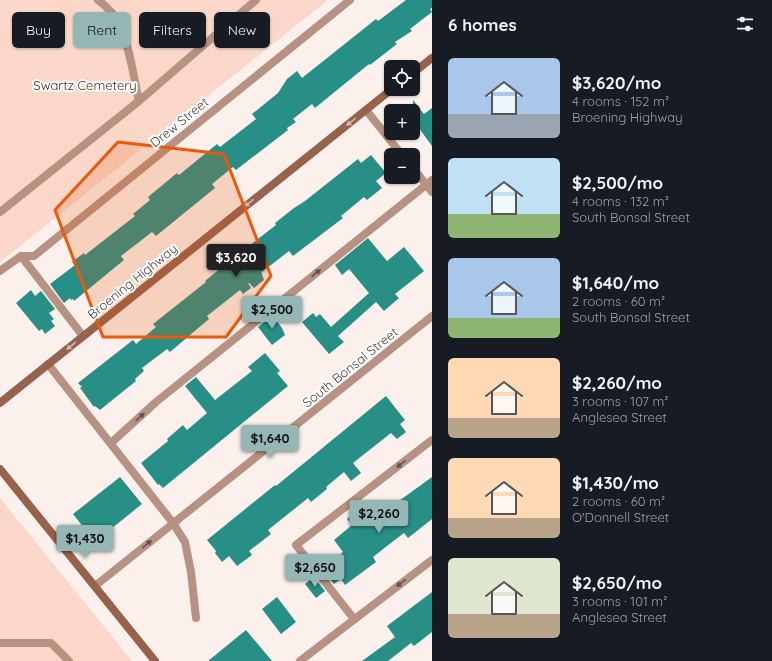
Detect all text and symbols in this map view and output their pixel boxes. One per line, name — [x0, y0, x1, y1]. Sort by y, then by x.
chip: Buy — [12, 12, 65, 48]
chip: Rent — [73, 12, 131, 48]
chip: Filters — [139, 12, 206, 48]
chip: New — [214, 12, 270, 48]
icon: filters — [734, 13, 756, 35]
text: 6 homes — [448, 14, 517, 35]
map controls — [384, 60, 420, 184]
button: locate — [384, 60, 420, 96]
text: $3,620/mo — [572, 72, 661, 93]
icon: home — [480, 74, 528, 122]
park label: Swartz Cemetery — [33, 77, 137, 93]
text: 4 rooms · 152 m² — [572, 93, 669, 109]
street label: Drew Street — [147, 94, 211, 150]
button: + — [384, 104, 420, 140]
text: Broening Highway — [572, 109, 683, 125]
one-way arrow — [346, 118, 356, 127]
button: − — [384, 148, 420, 184]
text: $2,500/mo — [572, 172, 663, 193]
icon: home — [480, 174, 528, 222]
text: 4 rooms · 132 m² — [572, 193, 669, 209]
one-way arrow — [244, 199, 255, 208]
text: South Bonsal Street — [572, 209, 690, 225]
street label: Broening Highway — [84, 240, 180, 322]
pin: $3,620 — [203, 244, 269, 278]
text: $3,620 — [216, 249, 256, 265]
one-way arrow — [311, 268, 321, 277]
text: $1,640/mo — [572, 272, 659, 293]
icon: home — [480, 274, 528, 322]
text: 2 rooms · 60 m² — [572, 293, 665, 309]
pin: $2,500 — [239, 296, 305, 330]
text: $2,500 — [251, 301, 293, 317]
text: South Bonsal Street — [572, 309, 690, 325]
street label: South Bonsal Street — [299, 324, 401, 410]
one-way arrow — [66, 341, 77, 350]
text: $2,260/mo — [572, 372, 662, 393]
icon: home — [480, 374, 528, 422]
text: 3 rooms · 107 m² — [572, 393, 668, 409]
text: Anglesea Street — [572, 409, 667, 425]
one-way arrow — [135, 412, 145, 422]
pin: $1,640 — [237, 425, 303, 459]
text: $1,640 — [250, 430, 290, 446]
one-way arrow — [396, 460, 407, 468]
text: $1,430/mo — [572, 472, 659, 493]
icon: home — [480, 474, 528, 522]
text: 2 rooms · 60 m² — [572, 493, 665, 509]
pin: $2,260 — [346, 500, 412, 534]
text: $2,260 — [358, 505, 400, 521]
text: O'Donnell Street — [572, 509, 669, 525]
pin: $1,430 — [52, 525, 118, 559]
text: $1,430 — [65, 530, 105, 546]
one-way arrow — [141, 540, 152, 549]
pin: $2,650 — [282, 554, 348, 588]
text: $2,650 — [294, 559, 336, 575]
text: $2,650/mo — [572, 572, 662, 593]
icon: home — [480, 574, 528, 622]
one-way arrow — [396, 579, 406, 587]
text: 3 rooms · 101 m² — [572, 593, 667, 609]
text: Anglesea Street — [572, 609, 667, 625]

